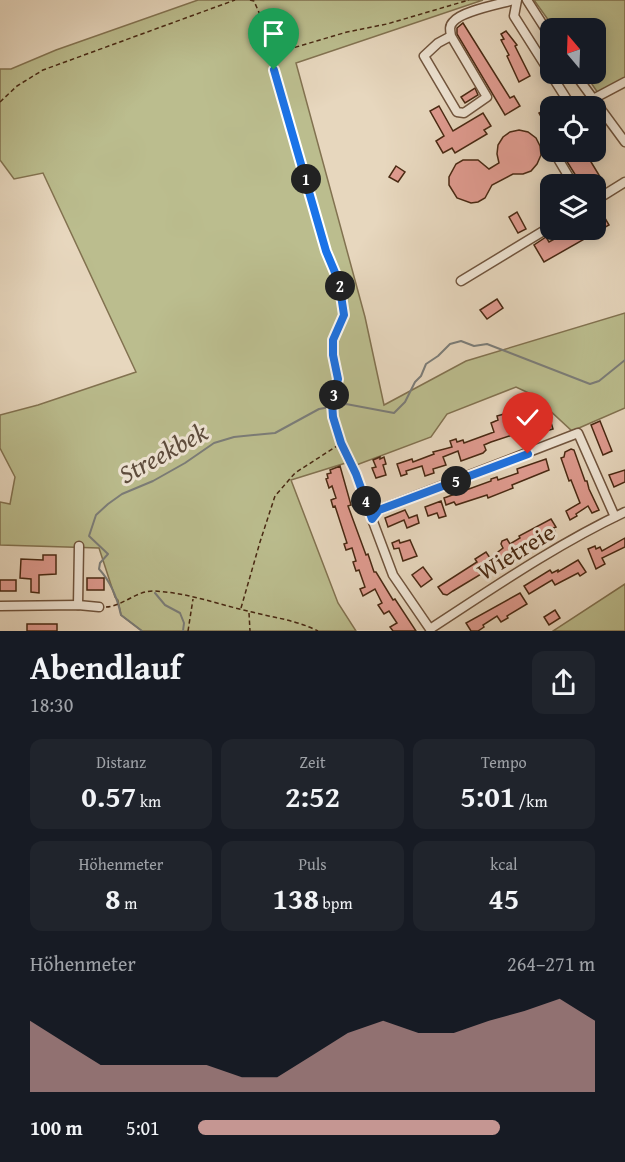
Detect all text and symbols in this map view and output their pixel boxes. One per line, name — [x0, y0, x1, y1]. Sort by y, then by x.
pin — [248, 8, 299, 70]
icon: arrive — [257, 17, 290, 50]
north arrow — [540, 18, 606, 84]
map controls — [540, 18, 606, 240]
button: locate — [540, 96, 606, 162]
pin: 1 — [291, 164, 321, 194]
text: 1 — [302, 167, 310, 191]
button: layers — [540, 174, 606, 240]
pin: 2 — [325, 271, 355, 301]
text: 2 — [336, 274, 344, 298]
pin: 3 — [319, 380, 349, 410]
text: 3 — [330, 383, 338, 407]
pin — [502, 392, 553, 454]
icon: check — [511, 401, 544, 434]
water label: Streekbek — [111, 412, 215, 493]
pin: 5 — [441, 466, 471, 496]
text: 5 — [452, 469, 460, 493]
pin: 4 — [351, 486, 381, 516]
text: 4 — [362, 489, 370, 513]
street label: Wietreie — [470, 515, 561, 589]
text: Abendlauf — [30, 643, 181, 691]
button: share — [532, 651, 595, 714]
text: 18:30 — [30, 690, 73, 719]
text: Distanz — [96, 750, 146, 774]
text: Zeit — [299, 750, 326, 774]
text: Tempo — [481, 750, 527, 774]
text: 0.57 — [81, 774, 136, 818]
text: 2:52 — [285, 774, 340, 818]
text: 5:01 — [460, 774, 515, 818]
text: km — [136, 789, 161, 813]
text: /km — [515, 789, 548, 813]
text: Höhenmeter — [79, 852, 163, 876]
text: Puls — [298, 852, 327, 876]
text: kcal — [490, 852, 517, 876]
text: 8 — [105, 876, 121, 920]
text: 138 — [272, 876, 319, 920]
text: 45 — [488, 876, 519, 920]
text: m — [121, 891, 137, 915]
text: bpm — [319, 891, 353, 915]
text: Höhenmeter — [30, 949, 136, 978]
text: 264–271 m — [507, 949, 595, 978]
text: 100 m — [30, 1113, 83, 1142]
text: 5:01 — [126, 1113, 160, 1142]

